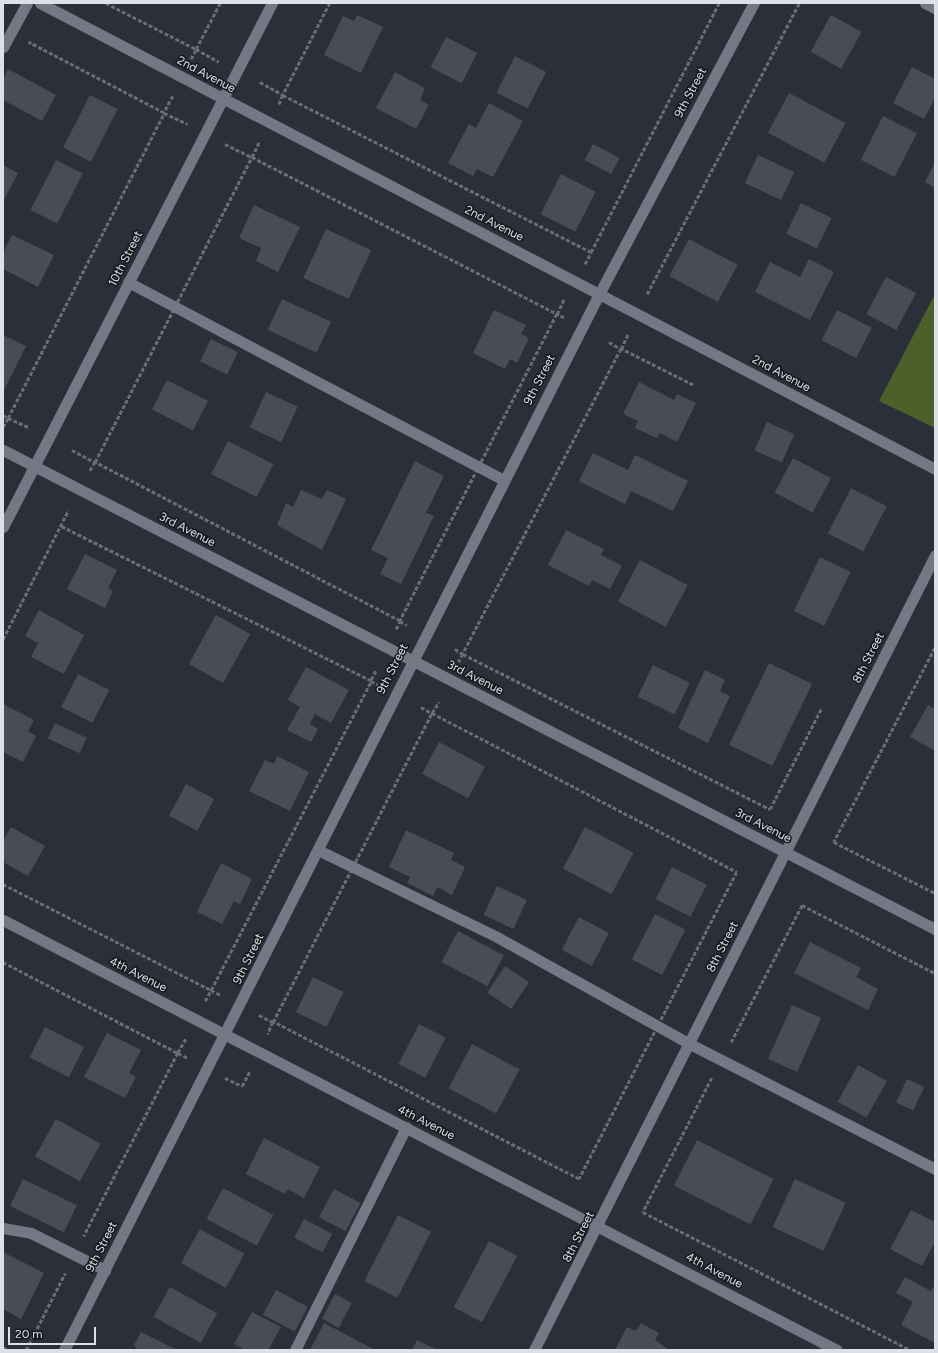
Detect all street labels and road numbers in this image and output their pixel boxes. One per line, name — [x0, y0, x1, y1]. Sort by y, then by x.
street label: 2nd Avenue — [174, 54, 238, 96]
street label: 9th Street — [672, 66, 710, 120]
street label: 2nd Avenue — [462, 203, 526, 245]
street label: 10th Street — [106, 229, 146, 289]
street label: 9th Street — [521, 352, 559, 408]
street label: 2nd Avenue — [749, 353, 813, 395]
street label: 3rd Avenue — [156, 510, 218, 550]
street label: 8th Street — [850, 630, 888, 686]
street label: 9th Street — [374, 641, 412, 697]
street label: 3rd Avenue — [444, 658, 506, 698]
street label: 3rd Avenue — [732, 806, 794, 846]
street label: 8th Street — [704, 919, 742, 975]
street label: 9th Street — [231, 931, 267, 987]
street label: 4th Avenue — [107, 954, 169, 996]
street label: 4th Avenue — [395, 1102, 457, 1144]
street label: 8th Street — [560, 1209, 598, 1265]
street label: 9th Street — [83, 1219, 121, 1275]
street label: 4th Avenue — [683, 1250, 745, 1292]

